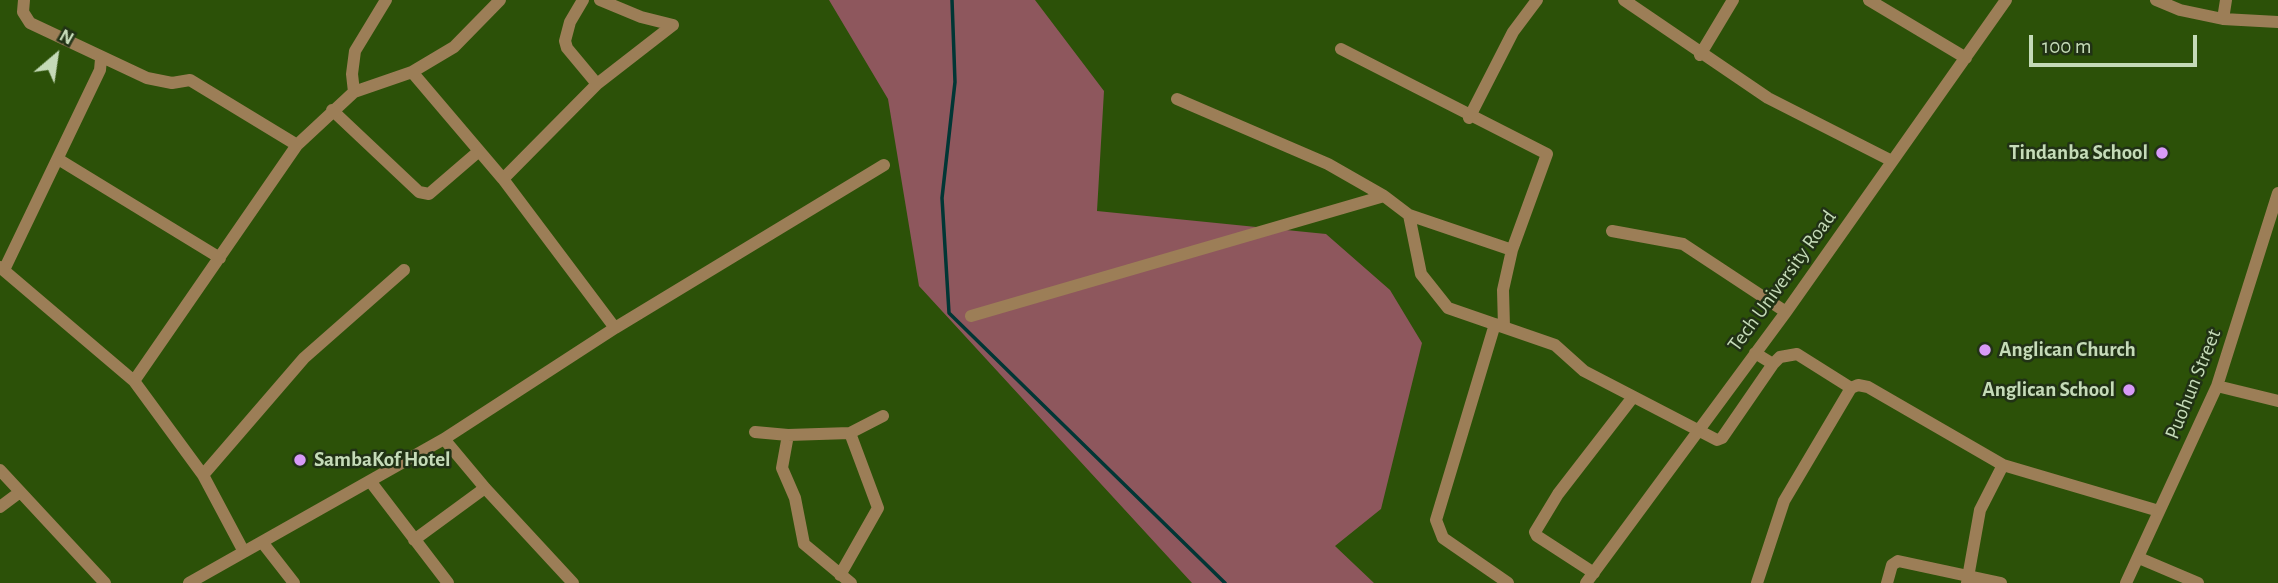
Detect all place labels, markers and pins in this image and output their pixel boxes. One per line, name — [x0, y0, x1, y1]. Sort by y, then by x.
place label: Tindanba School — [2009, 140, 2148, 166]
marker: Tindanba School — [2154, 145, 2170, 161]
place label: Anglican Church — [1999, 337, 2136, 363]
marker: Anglican Church — [1977, 342, 1993, 358]
place label: Anglican School — [1982, 377, 2115, 403]
marker: Anglican School — [2121, 382, 2137, 398]
place label: SambaKof Hotel — [314, 447, 451, 473]
marker: SambaKof Hotel — [292, 452, 308, 468]

